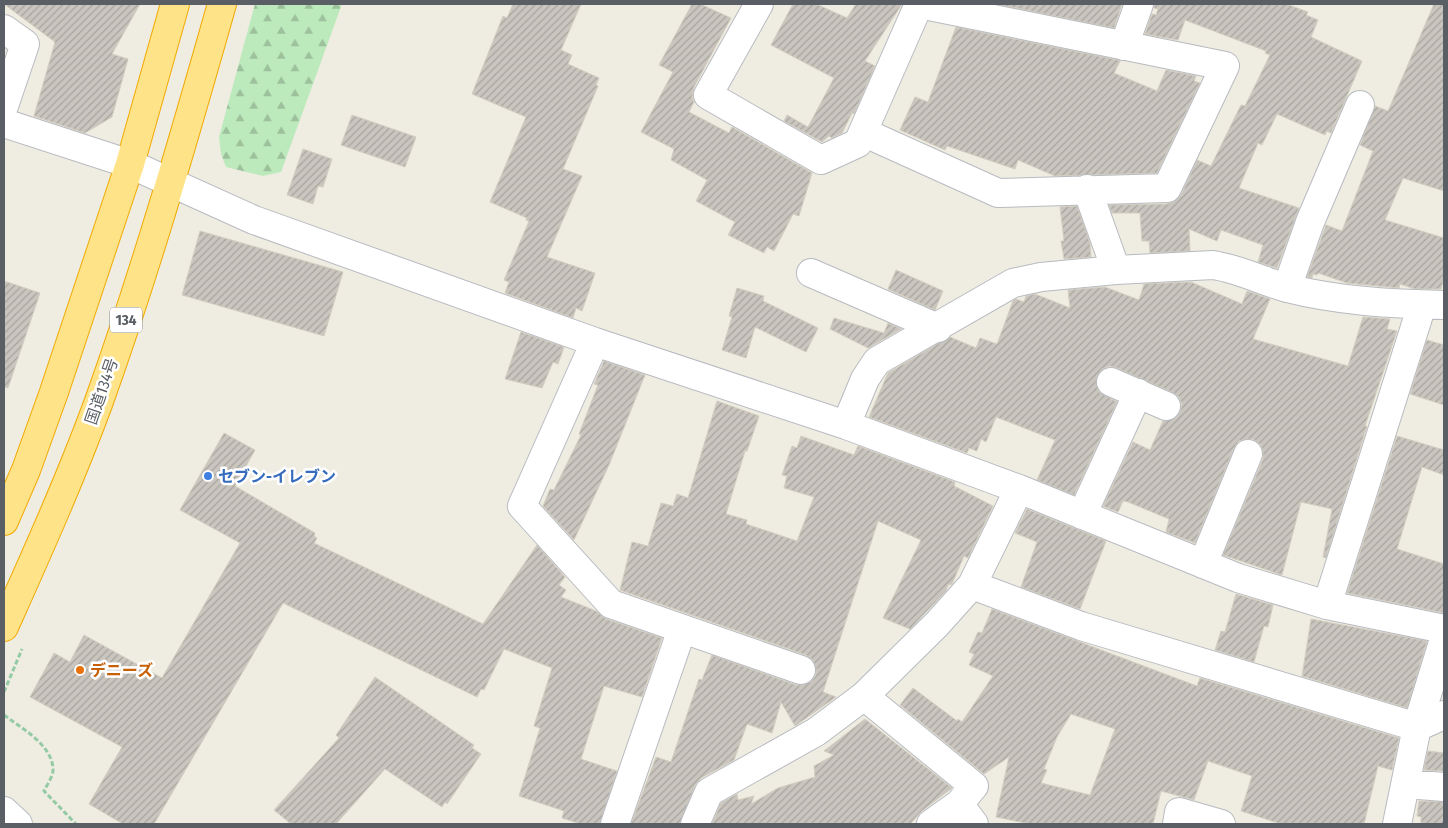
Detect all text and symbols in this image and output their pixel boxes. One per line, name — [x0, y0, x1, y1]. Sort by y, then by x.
road number: 134 — [110, 308, 142, 332]
street label: 国道134号 — [81, 355, 122, 427]
place label: セブン-イレブン — [218, 467, 336, 486]
marker: セブン-イレブン — [202, 470, 214, 482]
place label: デニーズ — [90, 661, 153, 680]
marker: デニーズ — [74, 664, 86, 676]

